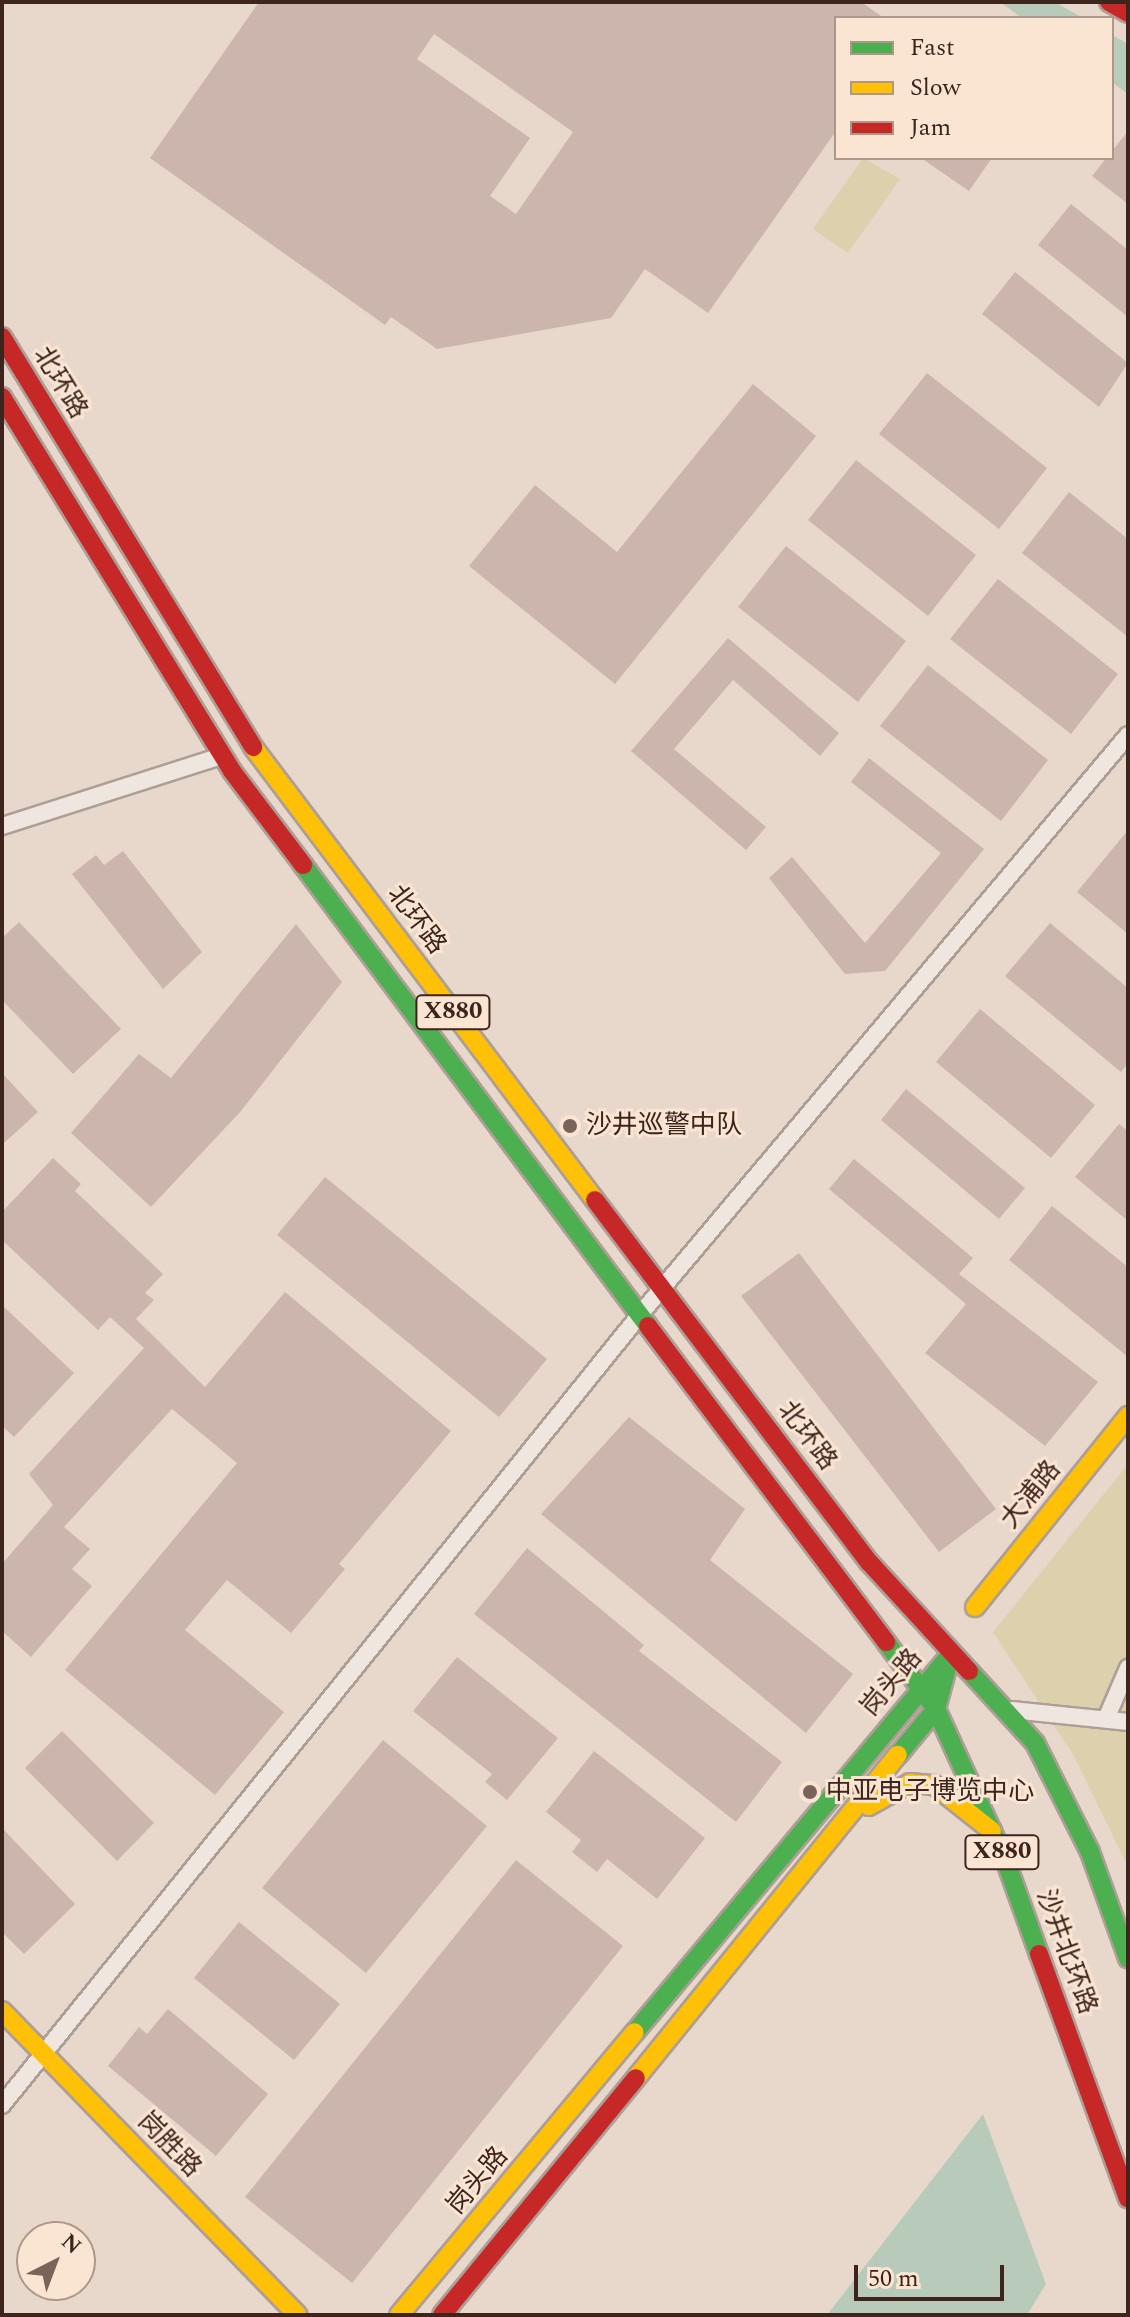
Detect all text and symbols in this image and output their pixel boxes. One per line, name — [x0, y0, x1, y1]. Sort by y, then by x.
legend — [834, 16, 1114, 160]
text: Fast — [910, 30, 955, 66]
text: Slow — [910, 70, 961, 106]
text: Jam — [910, 110, 951, 146]
street label: 北环路 — [27, 342, 93, 424]
street label: 北环路 — [380, 879, 452, 961]
road number: X880 — [415, 992, 491, 1032]
place label: 沙井巡警中队 — [586, 1110, 742, 1142]
marker: 沙井巡警中队 — [561, 1117, 579, 1135]
street label: 北环路 — [771, 1395, 843, 1477]
street label: 大浦路 — [994, 1455, 1068, 1535]
street label: 岗头路 — [855, 1643, 929, 1723]
place label: 中亚电子博览中心 — [826, 1776, 1034, 1808]
marker: 中亚电子博览中心 — [801, 1783, 819, 1801]
road number: X880 — [964, 1832, 1040, 1872]
street label: 沙井北环路 — [1029, 1886, 1103, 2018]
street label: 岗胜路 — [131, 2106, 207, 2184]
street label: 岗头路 — [441, 2141, 515, 2221]
north arrow — [16, 2221, 96, 2301]
text: N — [53, 2226, 89, 2263]
scale bar — [858, 2249, 1008, 2299]
text: 50 m — [868, 2261, 919, 2297]

